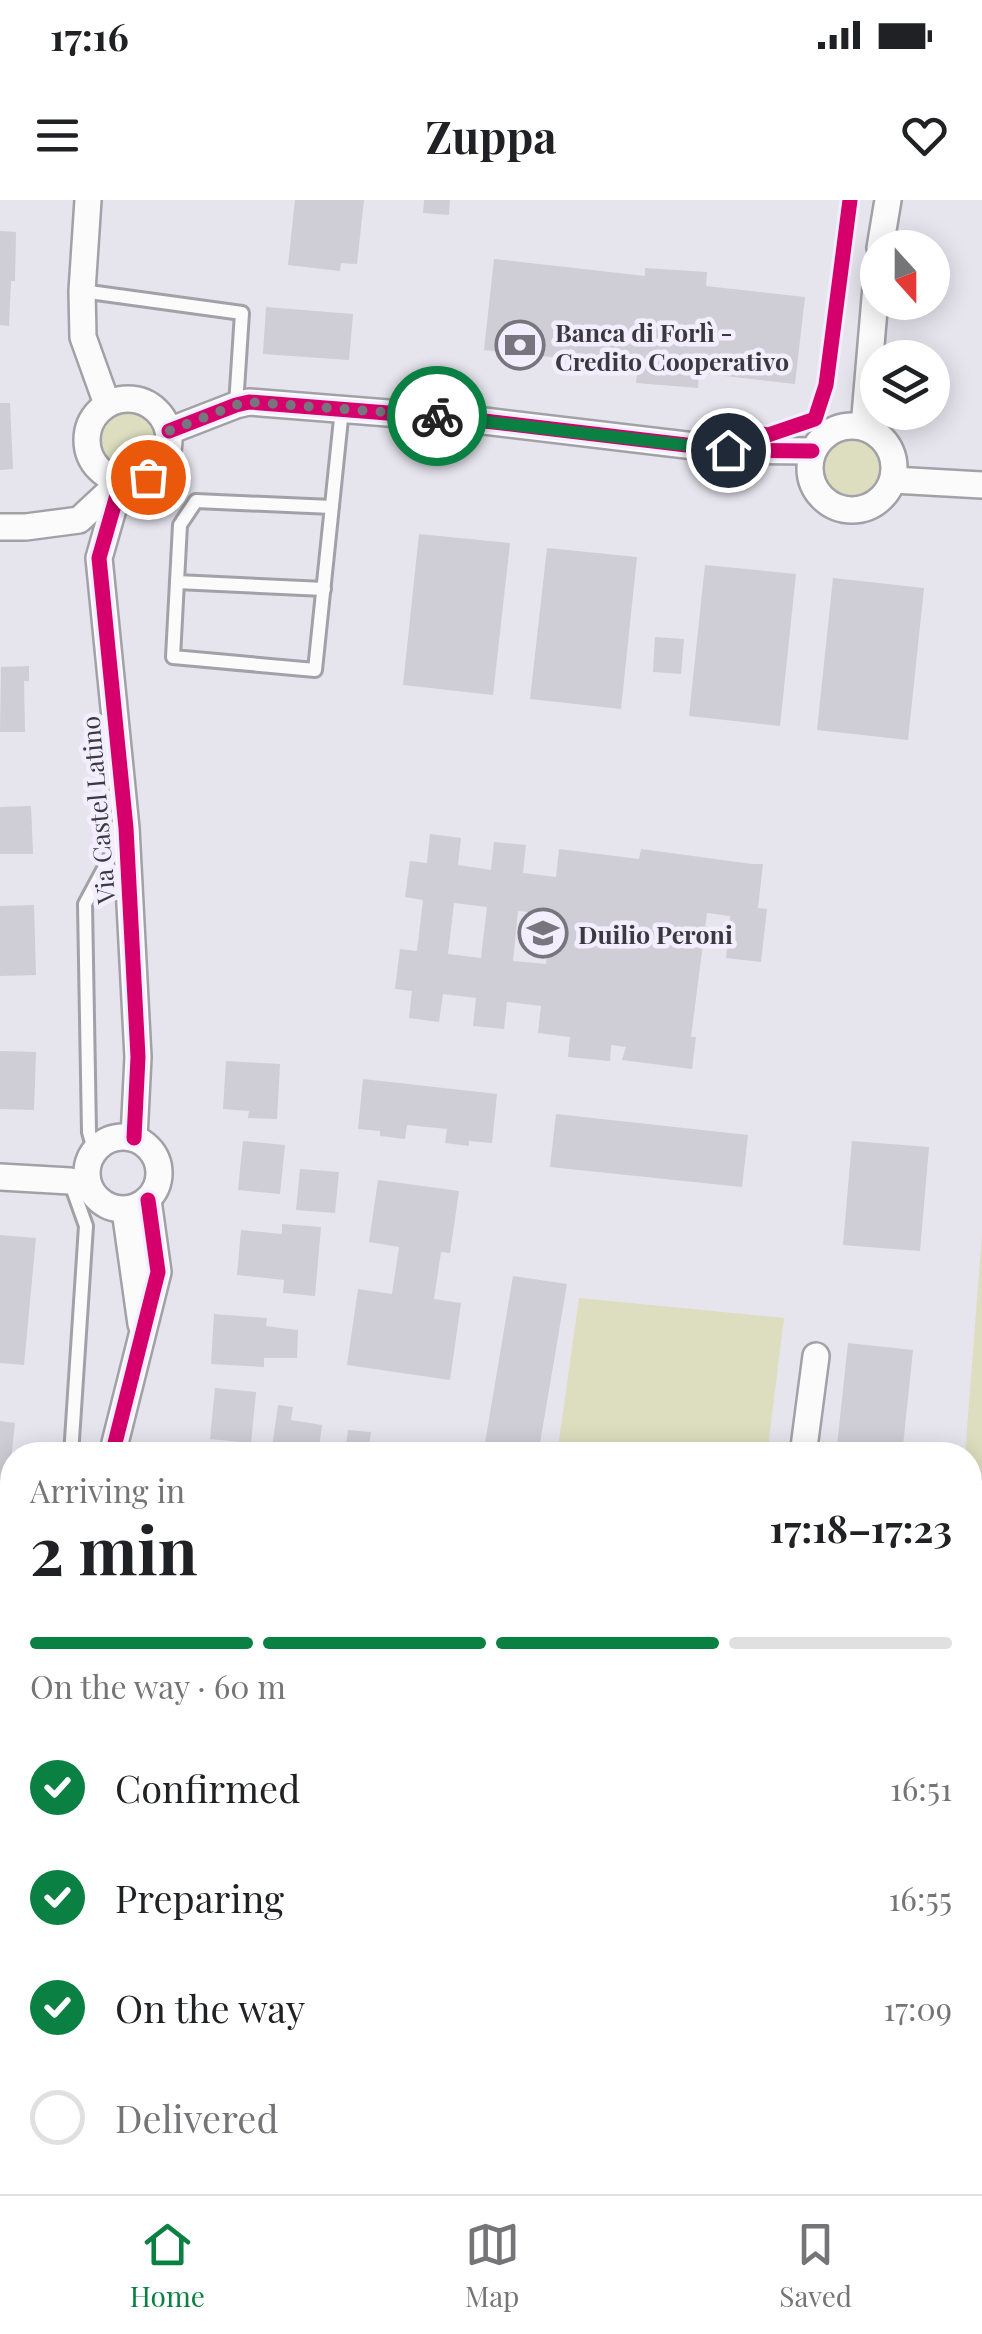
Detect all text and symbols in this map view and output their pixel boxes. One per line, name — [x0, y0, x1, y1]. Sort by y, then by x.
text: 17:16 — [50, 10, 129, 61]
text: Zuppa — [425, 105, 557, 165]
icon: menu — [30, 108, 85, 163]
icon: heart — [897, 108, 952, 163]
north arrow — [860, 230, 950, 320]
map controls — [860, 230, 950, 430]
place label: Banca di Forlì - Credito Cooperativo — [555, 315, 789, 377]
bank icon: Banca di Forlì - Credito Cooperativo — [494, 319, 546, 371]
button: layers — [860, 340, 950, 430]
courier — [387, 366, 487, 466]
icon: bike — [410, 389, 465, 444]
pin — [686, 408, 771, 493]
icon: home — [701, 423, 756, 478]
pin — [106, 435, 191, 520]
icon: bag — [121, 450, 176, 505]
street label: Via Castel Latino — [72, 715, 122, 906]
school or university icon: Duilio Peroni — [517, 907, 569, 959]
place label: Duilio Peroni — [578, 917, 733, 950]
text: Arriving in — [30, 1468, 185, 1511]
text: 17:18–17:23 — [769, 1502, 952, 1553]
text: 2 min — [30, 1505, 198, 1591]
text: On the way · 60 m — [30, 1664, 286, 1707]
icon: check — [30, 1760, 85, 1815]
text: Confirmed — [115, 1762, 300, 1813]
text: 16:51 — [890, 1766, 952, 1809]
icon: check — [30, 1870, 85, 1925]
text: Preparing — [115, 1872, 284, 1923]
text: 16:55 — [889, 1876, 952, 1919]
icon: check — [30, 1980, 85, 2035]
text: On the way — [115, 1982, 305, 2033]
text: 17:09 — [883, 1986, 952, 2029]
text: Delivered — [115, 2092, 279, 2143]
tab: Home — [130, 2217, 205, 2314]
tab: Map — [465, 2217, 520, 2314]
tab: Saved — [779, 2217, 852, 2314]

